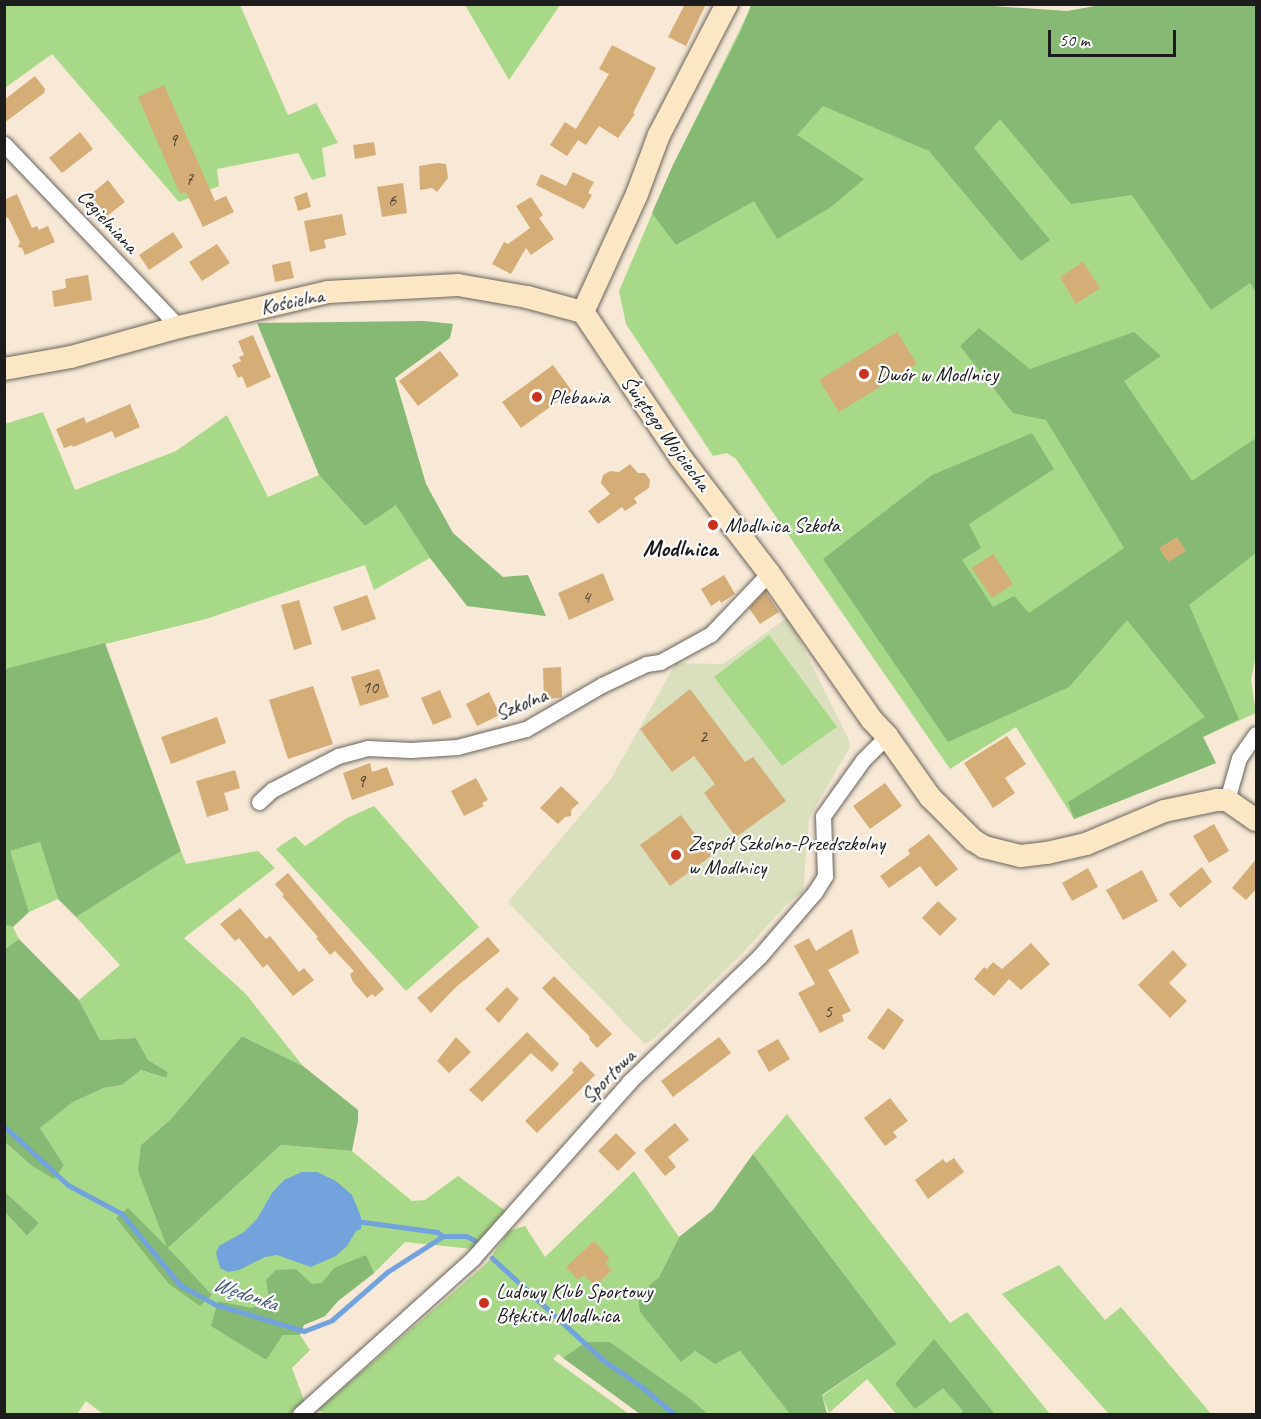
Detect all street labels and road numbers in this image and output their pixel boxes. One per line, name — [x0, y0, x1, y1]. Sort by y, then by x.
street label: Cegielniana — [72, 184, 144, 258]
street label: Kościelna — [258, 282, 326, 320]
street label: Świętego Wojciecha — [615, 370, 717, 496]
street label: Szkolna — [491, 682, 551, 726]
street label: Sportowa — [576, 1043, 640, 1109]

